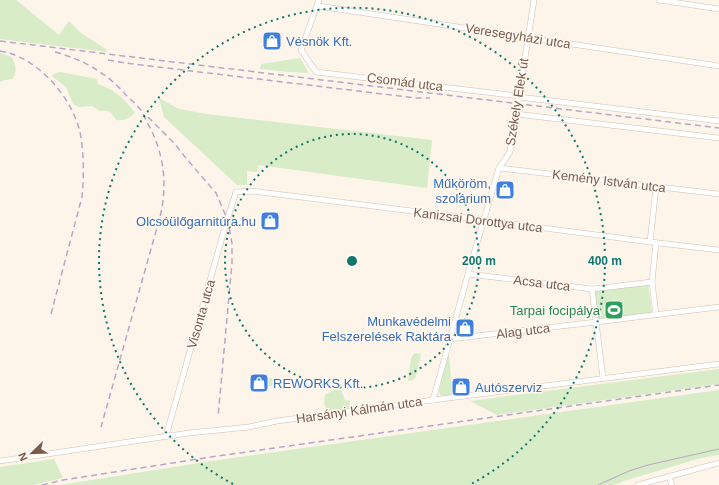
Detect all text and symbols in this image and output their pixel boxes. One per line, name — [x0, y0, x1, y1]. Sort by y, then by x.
street label: Veresegyházi utca — [464, 20, 572, 52]
shop icon: Vésnök Kft. — [261, 30, 283, 52]
place label: Vésnök Kft. — [286, 34, 352, 49]
street label: Székely Elek út — [503, 57, 531, 147]
street label: Csomád utca — [366, 70, 445, 94]
street label: Kemény István utca — [551, 167, 667, 195]
place label: Műköröm, szolárium — [433, 176, 491, 206]
shop icon: Műköröm, szolárium — [494, 179, 516, 201]
street label: Kanizsai Dorottya utca — [413, 205, 544, 235]
shop icon: Olcsóülőgarnitúra.hu — [259, 210, 281, 232]
place label: Olcsóülőgarnitúra.hu — [136, 214, 256, 229]
centre of rings — [345, 254, 359, 268]
text: 200 m — [462, 254, 496, 268]
text: 400 m — [588, 254, 622, 268]
street label: Acsa utca — [513, 272, 572, 294]
street label: Visonta utca — [184, 277, 218, 350]
sports icon: Tarpai focipálya — [603, 299, 625, 321]
place label: Tarpai focipálya — [510, 303, 601, 318]
place label: Munkavédelmi Felszerelések Raktára — [322, 314, 452, 344]
shop icon: Munkavédelmi Felszerelések Raktára — [454, 317, 476, 339]
street label: Alag utca — [495, 320, 552, 342]
shop icon: REWORKS Kft. — [248, 372, 270, 394]
place label: REWORKS Kft. — [273, 376, 363, 391]
shop icon: Autószerviz — [450, 376, 472, 398]
place label: Autószerviz — [475, 380, 542, 395]
street label: Harsányi Kálmán utca — [295, 394, 424, 426]
north arrow — [12, 433, 52, 473]
text: N — [16, 451, 30, 463]

